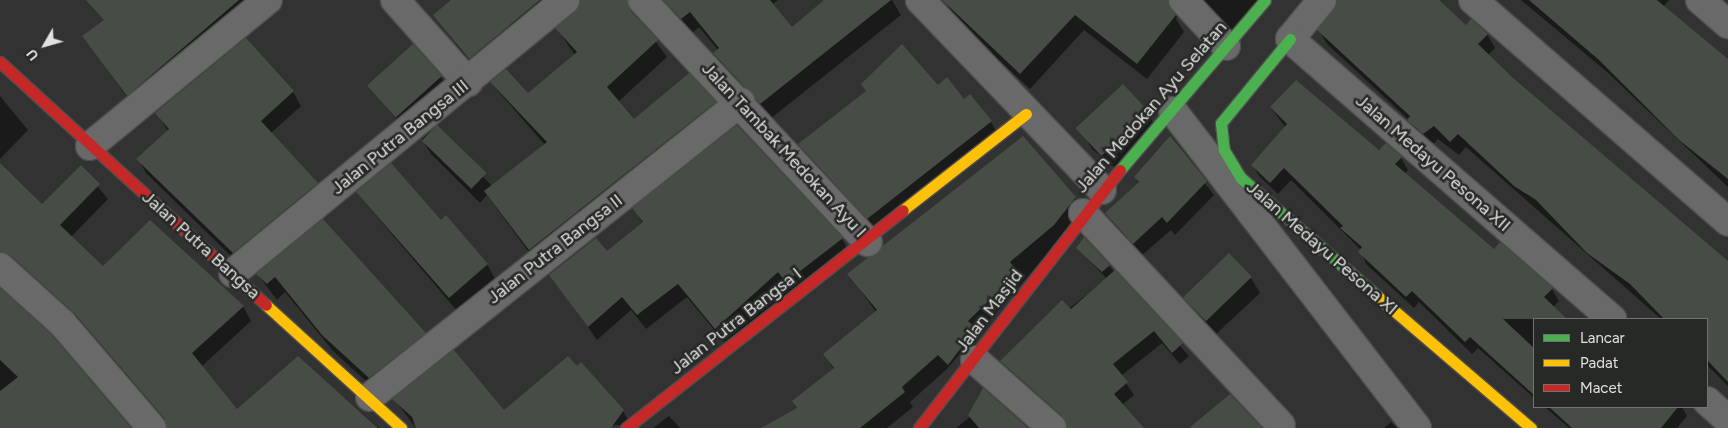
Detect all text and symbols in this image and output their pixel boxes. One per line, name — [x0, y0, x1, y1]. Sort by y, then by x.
street label: Jalan Medokan Ayu Selatan — [1071, 17, 1231, 197]
north arrow — [20, 20, 70, 70]
text: U — [23, 45, 43, 64]
street label: Jalan Tambak Medokan Ayu I — [697, 58, 871, 242]
street label: Jalan Putra Bangsa III — [327, 75, 473, 199]
street label: Jalan Medayu Pesona XII — [1351, 90, 1515, 236]
street label: Jalan Medayu Pesona XI — [1242, 176, 1402, 320]
street label: Jalan Putra Bangsa — [138, 186, 264, 304]
street label: Jalan Putra Bangsa II — [483, 190, 627, 308]
street label: Jalan Putra Bangsa I — [666, 263, 806, 379]
street label: Jalan Masjid — [951, 265, 1027, 357]
legend — [1533, 318, 1708, 408]
text: Lancar — [1580, 329, 1625, 347]
text: Padat — [1580, 354, 1618, 372]
text: Macet — [1580, 379, 1622, 397]

